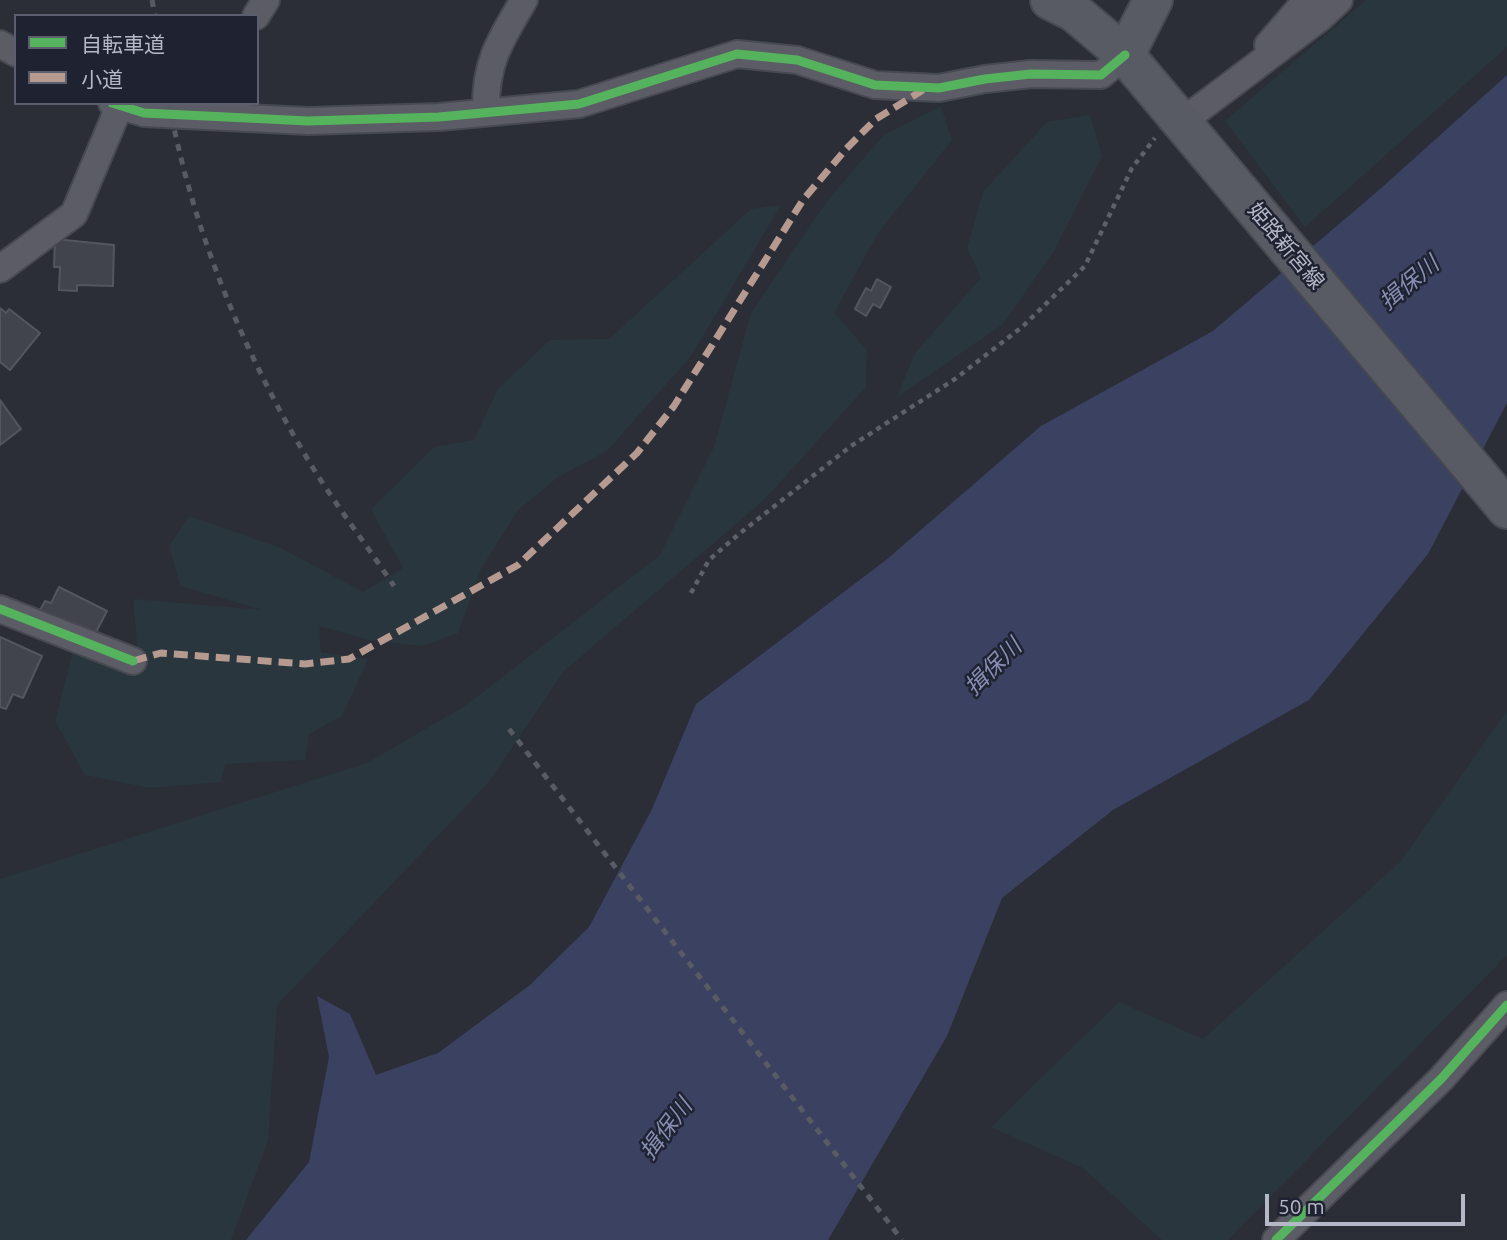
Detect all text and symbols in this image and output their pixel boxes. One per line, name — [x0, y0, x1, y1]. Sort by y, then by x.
legend — [14, 14, 259, 105]
text: 自転車道 — [81, 32, 165, 56]
text: 小道 — [81, 67, 123, 91]
street label: 姫路新宮線 — [1243, 198, 1329, 294]
water label: 揖保川 — [1374, 250, 1444, 316]
water label: 揖保川 — [959, 633, 1027, 701]
water label: 揖保川 — [634, 1093, 698, 1165]
scale bar — [1269, 1180, 1468, 1224]
text: 50 m — [1278, 1194, 1325, 1218]

